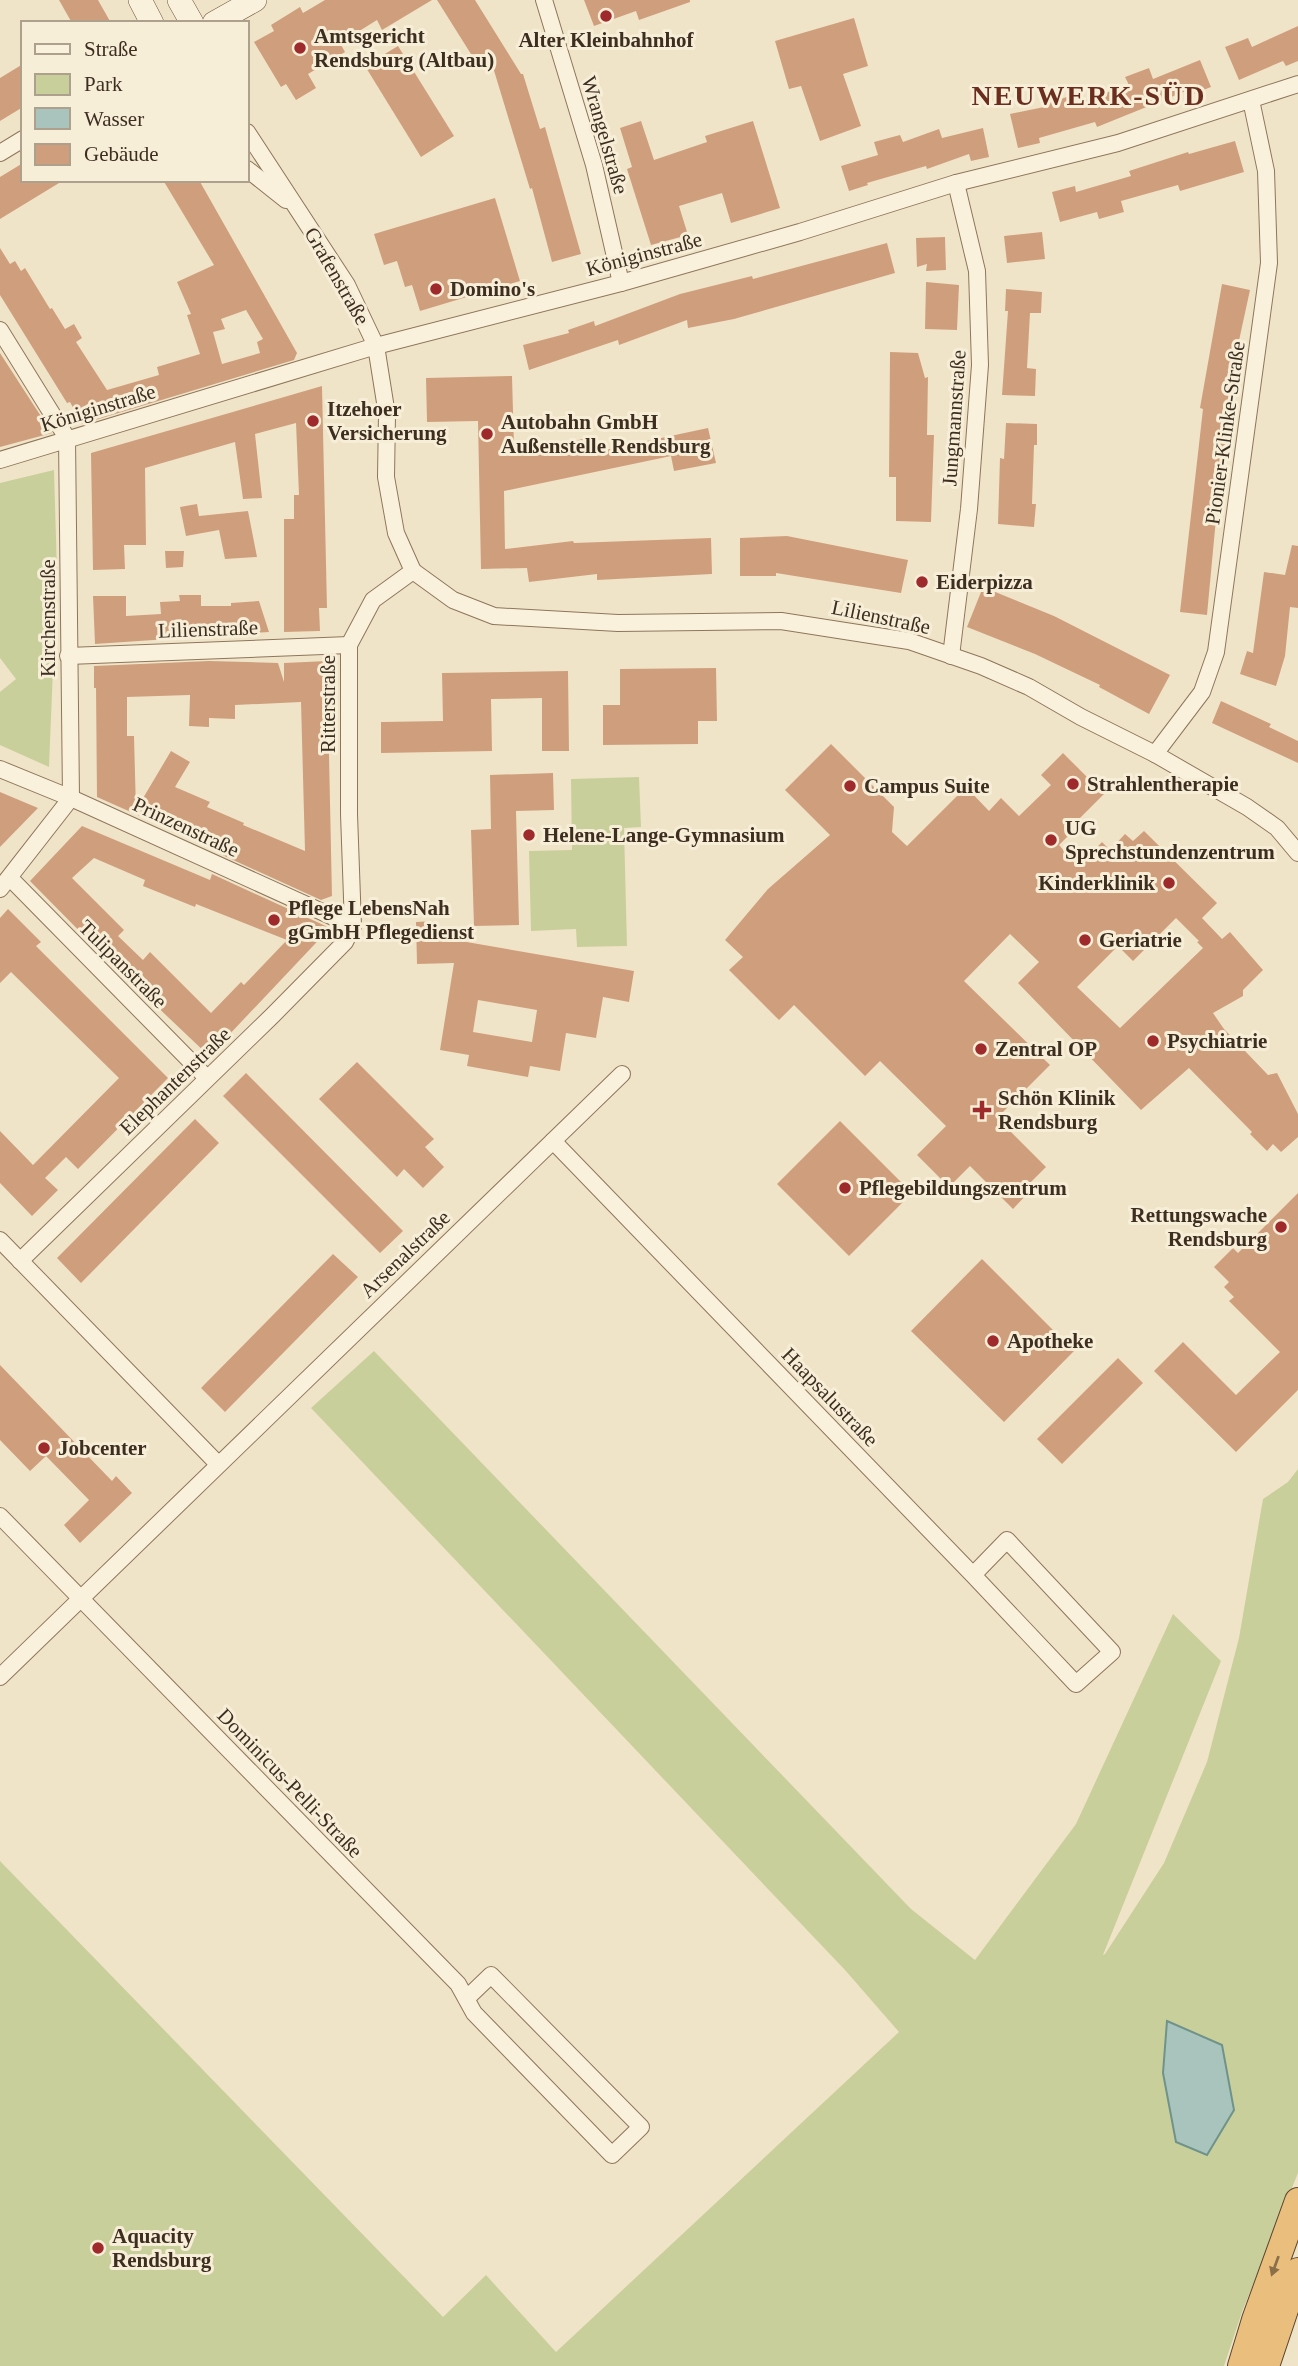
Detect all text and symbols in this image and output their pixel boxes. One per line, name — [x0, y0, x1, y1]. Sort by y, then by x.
marker: Alter Kleinbahnhof — [598, 8, 614, 24]
legend — [21, 21, 248, 182]
place label: Amtsgericht Rendsburg (Altbau) — [314, 24, 494, 72]
place label: Alter Kleinbahnhof — [518, 28, 695, 52]
text: Straße — [84, 37, 138, 61]
marker: Amtsgericht Rendsburg (Altbau) — [292, 40, 308, 56]
text: Park — [84, 72, 123, 96]
street label: Wrangelstraße — [577, 73, 633, 197]
district label: NEUWERK-SÜD — [971, 80, 1207, 111]
text: Wasser — [84, 107, 144, 131]
text: Gebäude — [84, 142, 159, 166]
street label: Grafenstraße — [299, 223, 375, 329]
street label: Königinstraße — [583, 227, 705, 281]
place label: Domino's — [450, 277, 535, 301]
marker: Domino's — [428, 281, 444, 297]
street label: Pionier-Klinke-Straße — [1200, 340, 1250, 526]
street label: Jungmannstraße — [937, 349, 971, 487]
street label: Königinstraße — [38, 379, 158, 437]
place label: Itzehoer Versicherung — [327, 397, 447, 445]
place label: Autobahn GmbH Außenstelle Rendsburg — [501, 410, 711, 458]
marker: Itzehoer Versicherung — [305, 413, 321, 429]
marker: Autobahn GmbH Außenstelle Rendsburg — [479, 426, 495, 442]
street label: Kirchenstraße — [36, 559, 60, 677]
place label: Eiderpizza — [936, 570, 1033, 594]
marker: Eiderpizza — [914, 574, 930, 590]
street label: Lilienstraße — [829, 595, 933, 639]
street label: Lilienstraße — [157, 615, 259, 643]
street label: Ritterstraße — [316, 655, 340, 753]
place label: Strahlentherapie — [1087, 772, 1239, 796]
place label: Campus Suite — [864, 774, 989, 798]
marker: Strahlentherapie — [1065, 776, 1081, 792]
marker: Campus Suite — [842, 778, 858, 794]
street label: Prinzenstraße — [129, 792, 243, 862]
place label: UG Sprechstundenzentrum — [1065, 816, 1275, 864]
place label: Helene-Lange-Gymnasium — [543, 823, 785, 847]
marker: Helene-Lange-Gymnasium — [521, 827, 537, 843]
marker: UG Sprechstundenzentrum — [1043, 832, 1059, 848]
place label: Kinderklinik — [1038, 871, 1155, 895]
marker: Kinderklinik — [1161, 875, 1177, 891]
place label: Pflege LebensNah gGmbH Pflegedienst — [288, 896, 474, 944]
marker: Pflege LebensNah gGmbH Pflegedienst — [266, 912, 282, 928]
street label: Tulipanstraße — [74, 915, 172, 1013]
place label: Geriatrie — [1099, 928, 1182, 952]
marker: Geriatrie — [1077, 932, 1093, 948]
street label: Elephantenstraße — [115, 1022, 235, 1140]
place label: Psychiatrie — [1167, 1029, 1267, 1053]
marker: Psychiatrie — [1145, 1033, 1161, 1049]
place label: Zentral OP — [995, 1037, 1097, 1061]
marker: Zentral OP — [973, 1041, 989, 1057]
place label: Schön Klinik Rendsburg — [998, 1086, 1116, 1134]
marker: Schön Klinik Rendsburg — [972, 1100, 992, 1120]
place label: Pflegebildungszentrum — [859, 1176, 1067, 1200]
marker: Pflegebildungszentrum — [837, 1180, 853, 1196]
place label: Rettungswache Rendsburg — [1131, 1203, 1267, 1251]
street label: Arsenalstraße — [355, 1205, 455, 1303]
marker: Rettungswache Rendsburg — [1273, 1219, 1289, 1235]
place label: Apotheke — [1007, 1329, 1093, 1353]
marker: Apotheke — [985, 1333, 1001, 1349]
street label: Haapsalustraße — [777, 1343, 883, 1451]
place label: Jobcenter — [58, 1436, 147, 1460]
marker: Jobcenter — [36, 1440, 52, 1456]
street label: Dominicus-Pelli-Straße — [212, 1703, 368, 1863]
place label: Aquacity Rendsburg — [112, 2224, 212, 2272]
marker: Aquacity Rendsburg — [90, 2240, 106, 2256]
one-way arrow — [1269, 2255, 1280, 2276]

